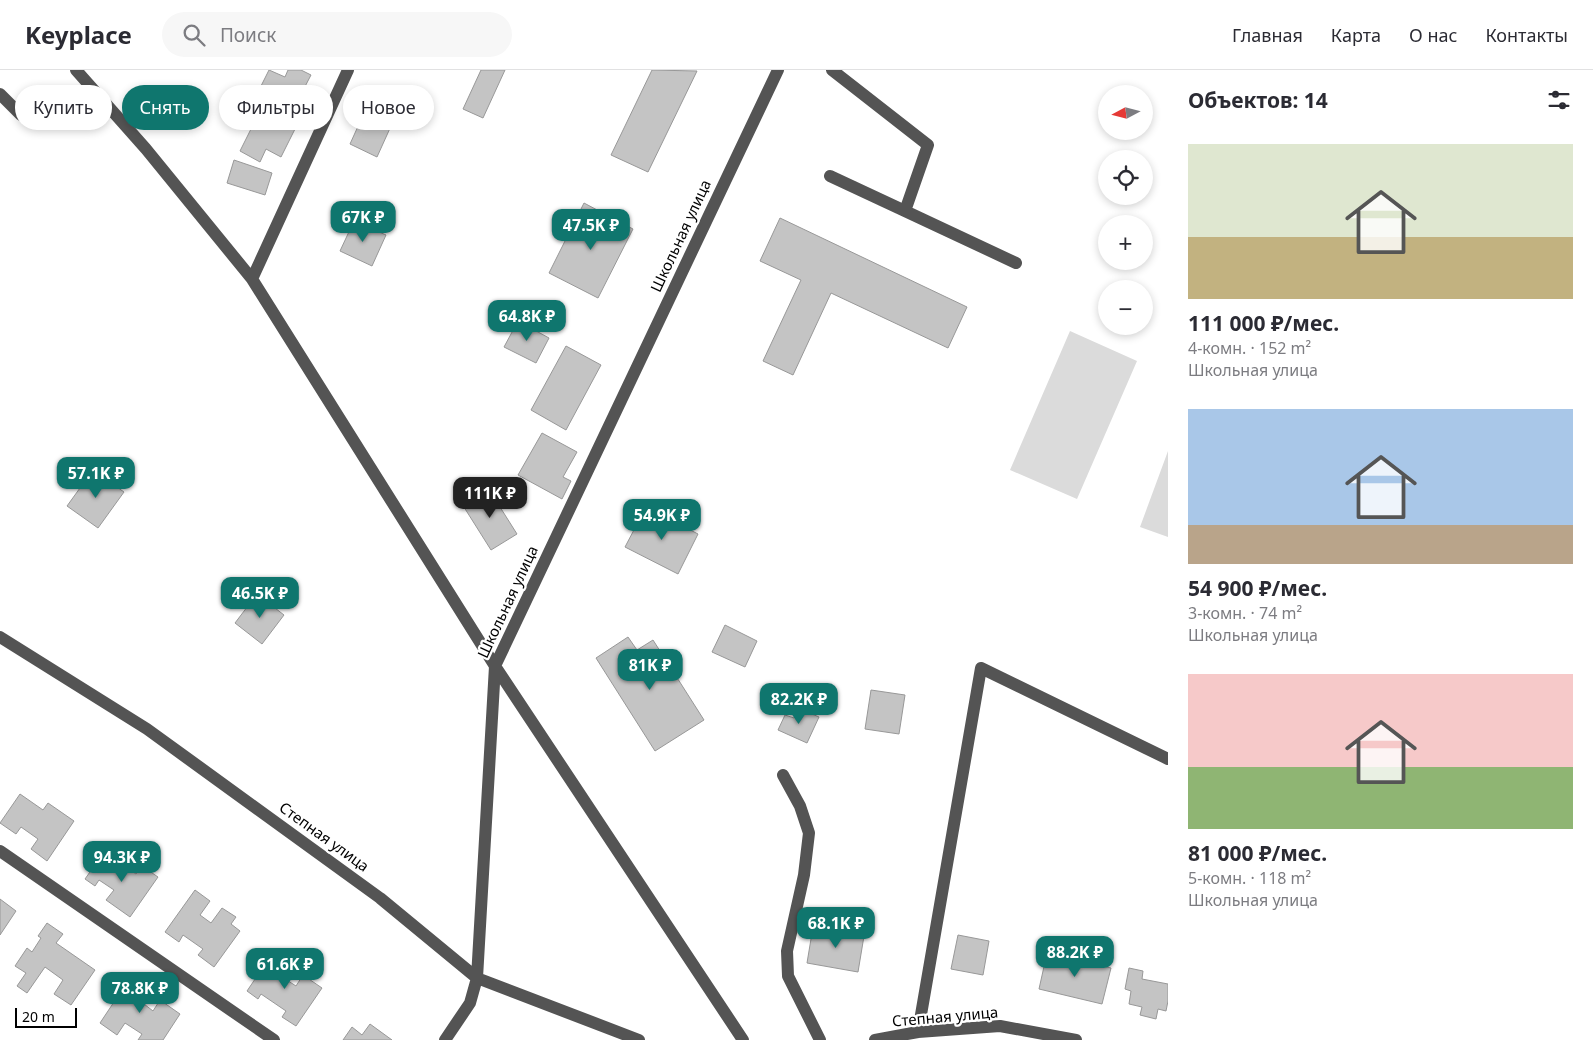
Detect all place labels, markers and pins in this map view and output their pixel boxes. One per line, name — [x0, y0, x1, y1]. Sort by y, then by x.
pin: 67K ₽ — [328, 200, 398, 243]
pin: 47.5K ₽ — [545, 208, 637, 251]
pin: 64.8K ₽ — [481, 300, 573, 342]
pin: 57.1K ₽ — [50, 456, 142, 499]
pin: 111K ₽ — [449, 476, 531, 519]
pin: 54.9K ₽ — [616, 498, 708, 541]
pin: 46.5K ₽ — [214, 576, 306, 619]
pin: 81K ₽ — [615, 648, 685, 691]
pin: 82.2K ₽ — [753, 682, 845, 725]
pin: 94.3K ₽ — [76, 840, 168, 883]
pin: 68.1K ₽ — [790, 906, 882, 949]
pin: 88.2K ₽ — [1029, 936, 1121, 978]
pin: 61.6K ₽ — [239, 948, 331, 990]
pin: 78.8K ₽ — [94, 972, 186, 1014]

